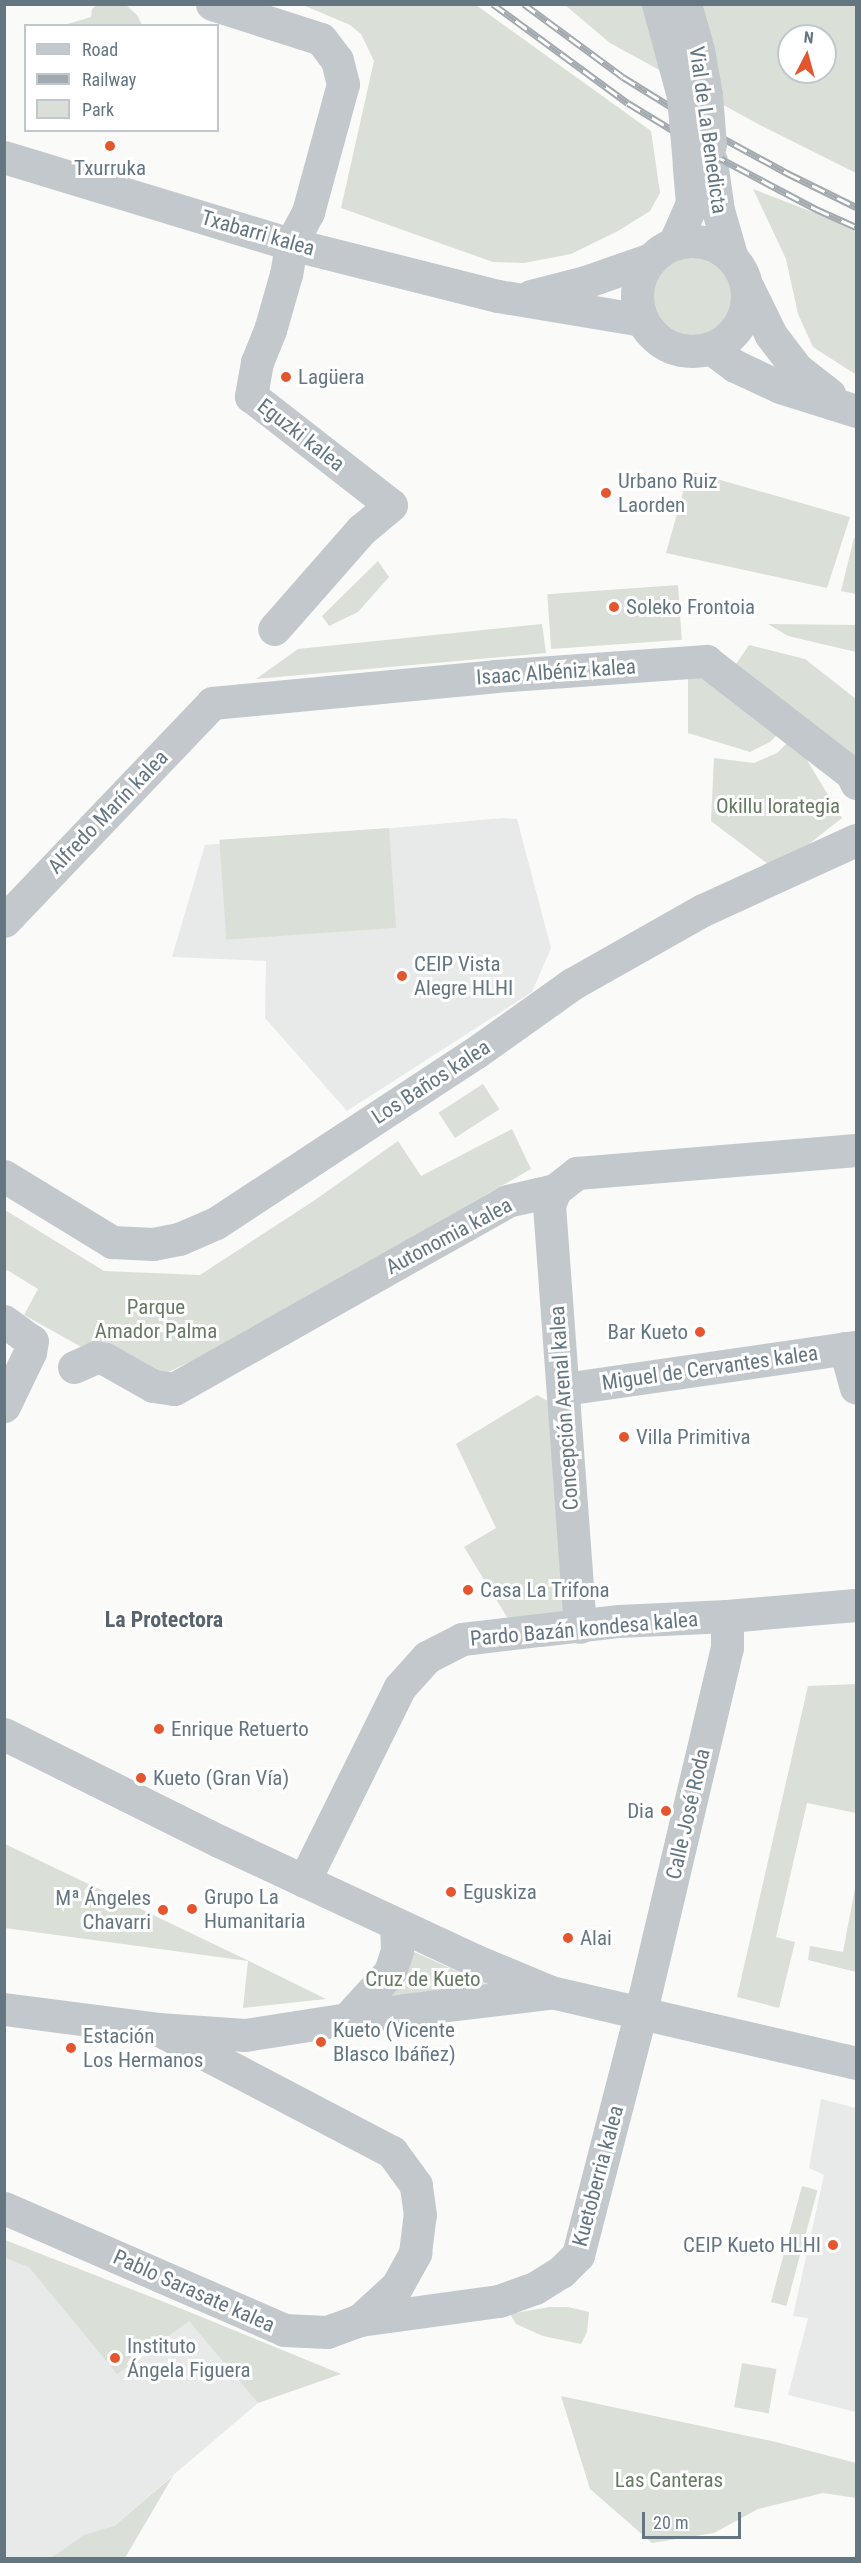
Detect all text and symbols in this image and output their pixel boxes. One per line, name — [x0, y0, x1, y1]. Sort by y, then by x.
legend — [24, 24, 219, 132]
north arrow — [777, 24, 837, 84]
text: N — [803, 28, 815, 48]
text: Road — [82, 39, 118, 60]
street label: Vial de La Benedicta — [684, 45, 732, 215]
text: Railway — [82, 69, 136, 90]
text: Park — [82, 99, 114, 120]
marker: Txurruka — [103, 139, 117, 153]
place label: Txurruka — [74, 155, 146, 181]
street label: Txabarri kalea — [199, 205, 317, 261]
place label: Lagüera — [298, 364, 364, 390]
marker: Lagüera — [279, 370, 293, 384]
street label: Eguzki kalea — [253, 393, 349, 477]
place label: Urbano Ruiz Laorden — [618, 468, 717, 518]
marker: Urbano Ruiz Laorden — [599, 486, 613, 500]
place label: Soleko Frontoia — [626, 594, 755, 620]
marker: Soleko Frontoia — [607, 600, 621, 614]
street label: Isaac Albéniz kalea — [475, 654, 637, 690]
street label: Alfredo Marín kalea — [43, 745, 173, 879]
park label: Okillu lorategia — [716, 793, 840, 819]
place label: CEIP Vista Alegre HLHI — [414, 951, 513, 1001]
marker: CEIP Vista Alegre HLHI — [395, 969, 409, 983]
street label: Los Baños kalea — [367, 1034, 495, 1130]
street label: Autonomia kalea — [382, 1192, 516, 1280]
park label: Parque Amador Palma — [95, 1294, 217, 1344]
street label: Concepción Arenal kalea — [544, 1305, 584, 1511]
place label: Bar Kueto — [607, 1319, 688, 1345]
marker: Bar Kueto — [693, 1325, 707, 1339]
street label: Miguel de Cervantes kalea — [600, 1340, 820, 1396]
place label: Villa Primitiva — [636, 1424, 751, 1450]
marker: Villa Primitiva — [617, 1430, 631, 1444]
place label: Casa La Trifona — [480, 1577, 610, 1603]
marker: Casa La Trifona — [461, 1583, 475, 1597]
street label: Pardo Bazán kondesa kalea — [469, 1606, 699, 1652]
district label: La Protectora — [105, 1607, 223, 1633]
place label: Enrique Retuerto — [171, 1716, 309, 1742]
marker: Enrique Retuerto — [152, 1722, 166, 1736]
street label: Calle José Roda — [661, 1746, 715, 1882]
place label: Kueto (Gran Vía) — [153, 1765, 289, 1791]
marker: Kueto (Gran Vía) — [134, 1771, 148, 1785]
place label: Dia — [627, 1798, 654, 1824]
marker: Dia — [659, 1804, 673, 1818]
place label: Eguskiza — [463, 1879, 537, 1905]
place label: Grupo La Humanitaria — [204, 1884, 306, 1934]
place label: Mª Ángeles Chavarri — [55, 1885, 151, 1935]
marker: Eguskiza — [444, 1885, 458, 1899]
marker: Grupo La Humanitaria — [185, 1902, 199, 1916]
marker: Mª Ángeles Chavarri — [156, 1903, 170, 1917]
place label: Alai — [580, 1925, 612, 1951]
marker: Alai — [561, 1931, 575, 1945]
park label: Cruz de Kueto — [365, 1966, 481, 1992]
place label: Kueto (Vicente Blasco Ibáñez) — [333, 2017, 456, 2067]
place label: Estación Los Hermanos — [83, 2023, 203, 2073]
marker: Kueto (Vicente Blasco Ibáñez) — [314, 2035, 328, 2049]
marker: Estación Los Hermanos — [64, 2041, 78, 2055]
street label: Kuetoberria kalea — [567, 2103, 629, 2249]
place label: CEIP Kueto HLHI — [683, 2232, 821, 2258]
marker: CEIP Kueto HLHI — [826, 2238, 840, 2252]
street label: Pablo Sarasate kalea — [109, 2244, 279, 2338]
place label: Instituto Ángela Figuera — [127, 2333, 250, 2383]
marker: Instituto Ángela Figuera — [108, 2351, 122, 2365]
park label: Las Canteras — [615, 2467, 723, 2493]
scale bar — [645, 2500, 744, 2538]
text: 20 m — [653, 2512, 688, 2533]

